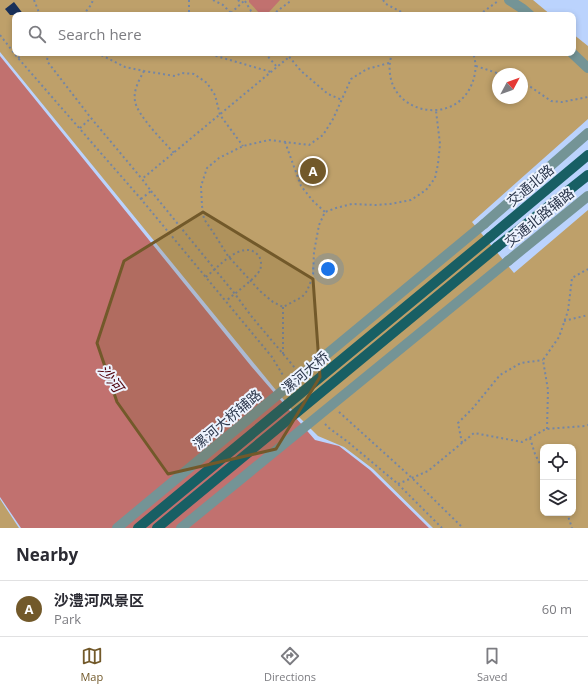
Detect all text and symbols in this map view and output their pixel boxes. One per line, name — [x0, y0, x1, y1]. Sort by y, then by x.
search box — [12, 12, 576, 56]
icon: search — [26, 23, 48, 45]
text: Search here — [58, 24, 142, 44]
north arrow — [492, 68, 528, 104]
pin: A — [300, 156, 326, 186]
street label: 交通北路 — [502, 160, 558, 210]
street label: 交通北路辅路 — [500, 183, 578, 251]
your location — [318, 259, 338, 279]
street label: 漯河大桥 — [277, 347, 333, 397]
water label: 沙河 — [94, 360, 130, 398]
street label: 漯河大桥辅路 — [189, 385, 265, 453]
map controls — [540, 444, 576, 516]
button: locate — [540, 444, 576, 480]
button: layers — [540, 480, 576, 516]
text: Nearby — [16, 543, 78, 566]
text: 沙澧河风景区 — [54, 590, 144, 610]
text: A — [25, 600, 33, 618]
text: 60 m — [542, 600, 572, 618]
text: Park — [54, 610, 81, 628]
tab: Map — [80, 645, 103, 684]
tab: Directions — [264, 645, 316, 684]
tab: Saved — [477, 645, 508, 684]

